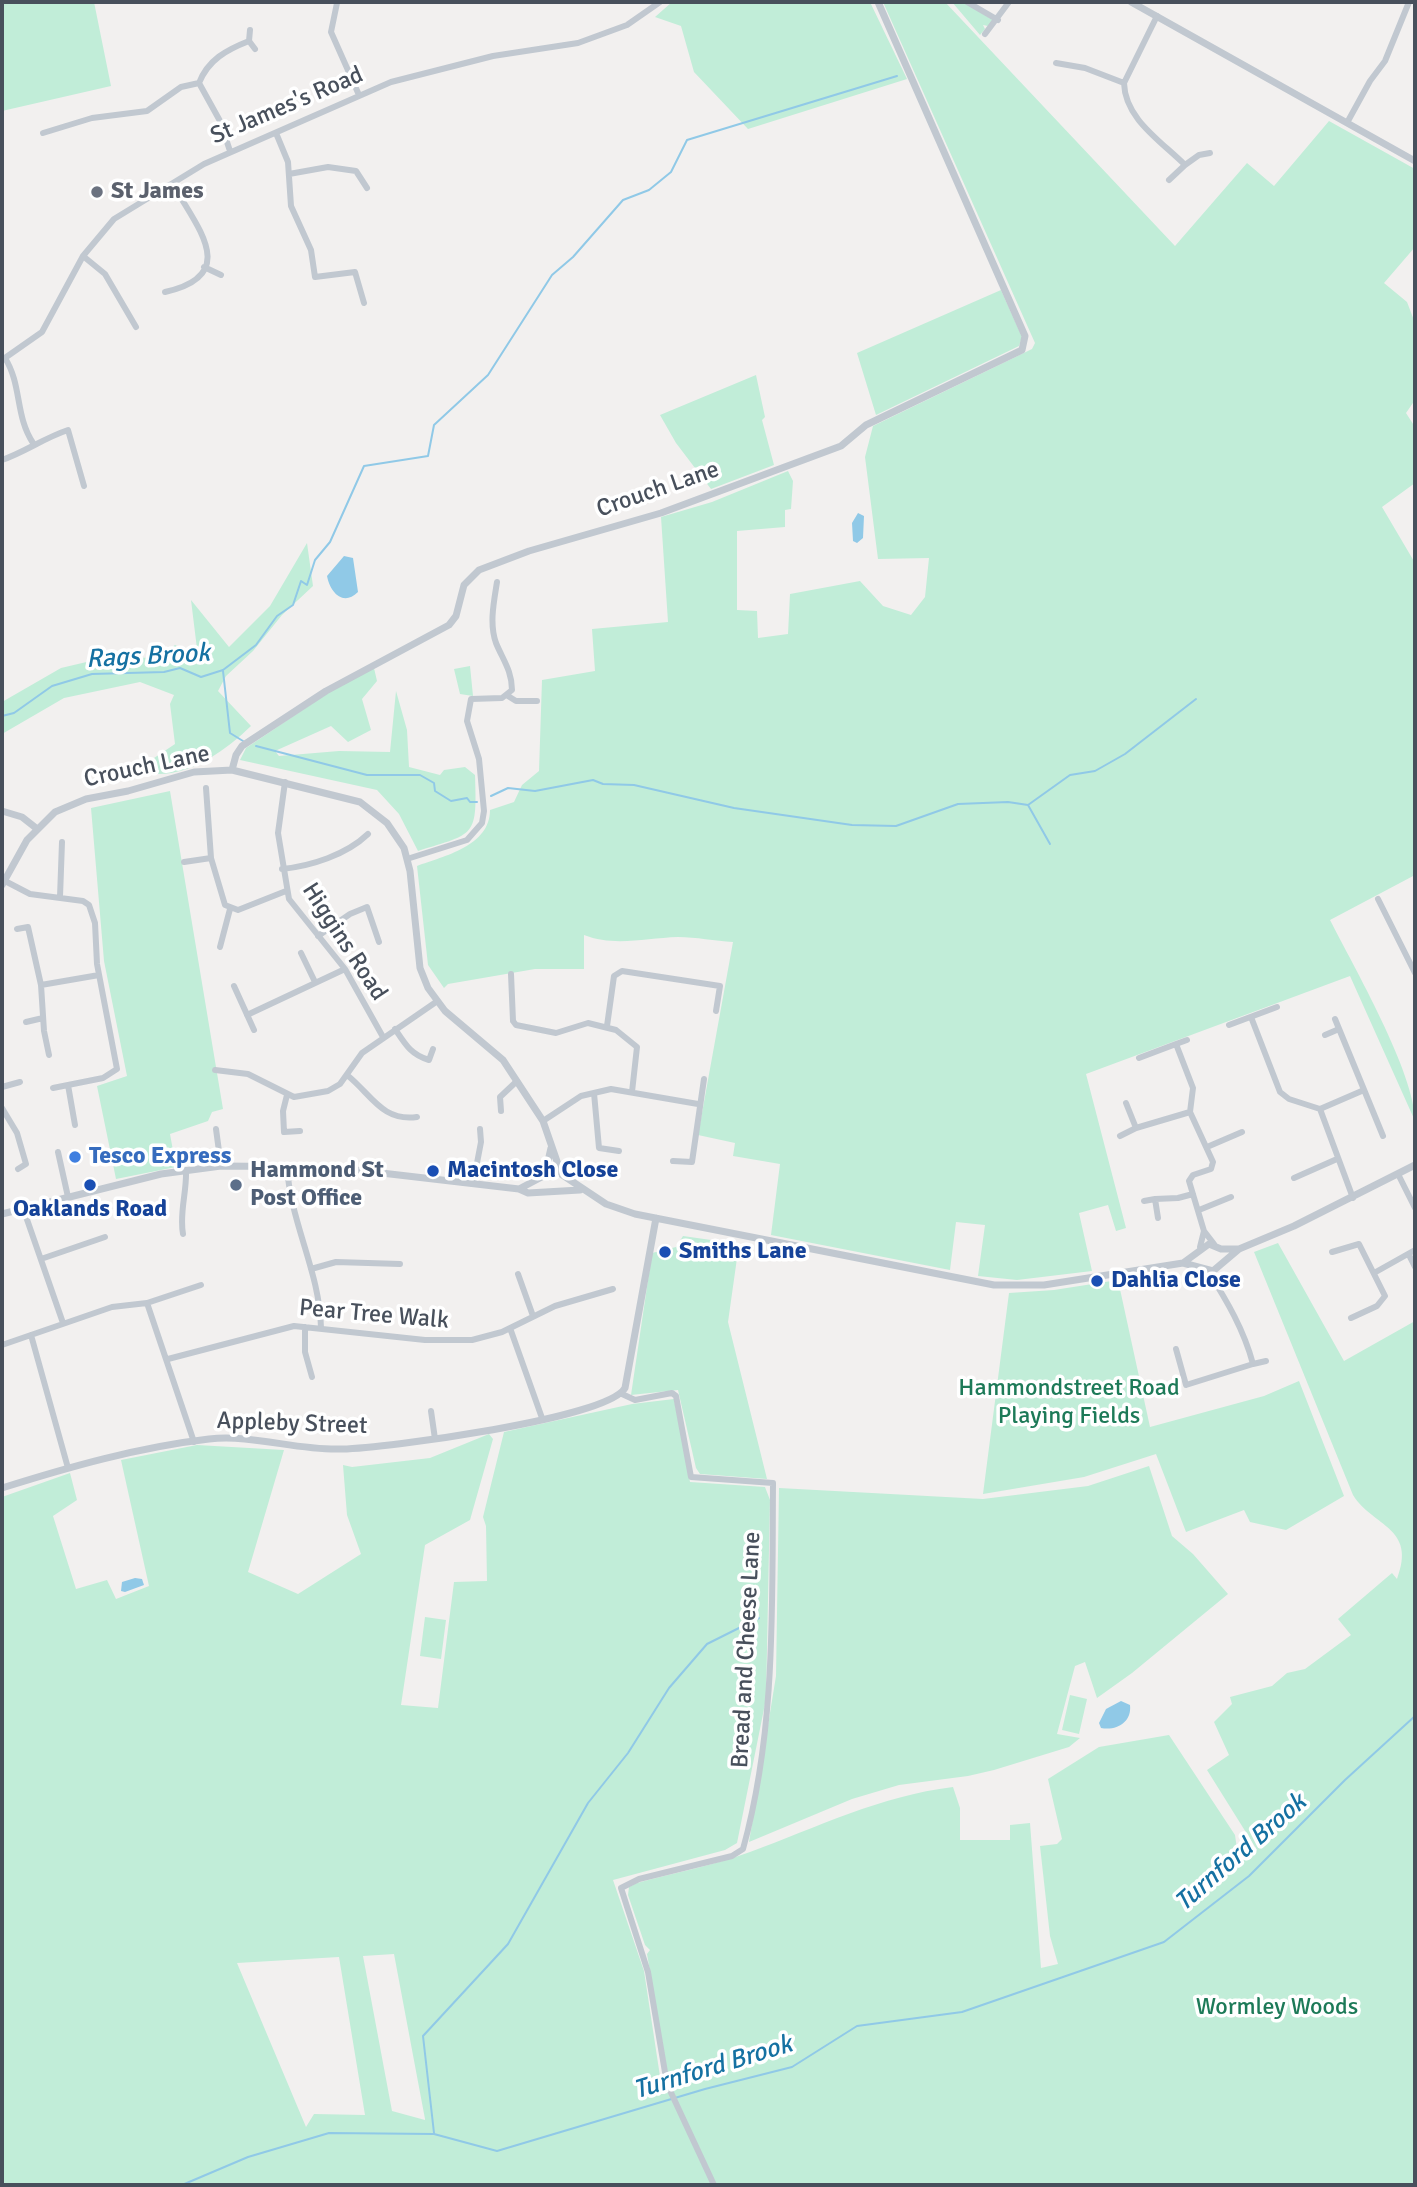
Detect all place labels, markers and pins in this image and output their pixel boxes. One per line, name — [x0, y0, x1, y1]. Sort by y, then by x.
place label: St James — [111, 178, 204, 206]
marker: St James — [89, 184, 105, 200]
place label: Tesco Express — [89, 1143, 231, 1171]
marker: Tesco Express — [67, 1149, 83, 1165]
place label: Hammond St Post Office — [250, 1157, 384, 1213]
place label: Macintosh Close — [447, 1157, 618, 1185]
marker: Macintosh Close — [425, 1163, 441, 1179]
marker: Oaklands Road — [82, 1177, 98, 1193]
marker: Hammond St Post Office — [228, 1177, 244, 1193]
place label: Oaklands Road — [13, 1196, 167, 1224]
place label: Smiths Lane — [679, 1238, 807, 1266]
marker: Smiths Lane — [657, 1244, 673, 1260]
place label: Dahlia Close — [1111, 1267, 1241, 1295]
marker: Dahlia Close — [1089, 1273, 1105, 1289]

